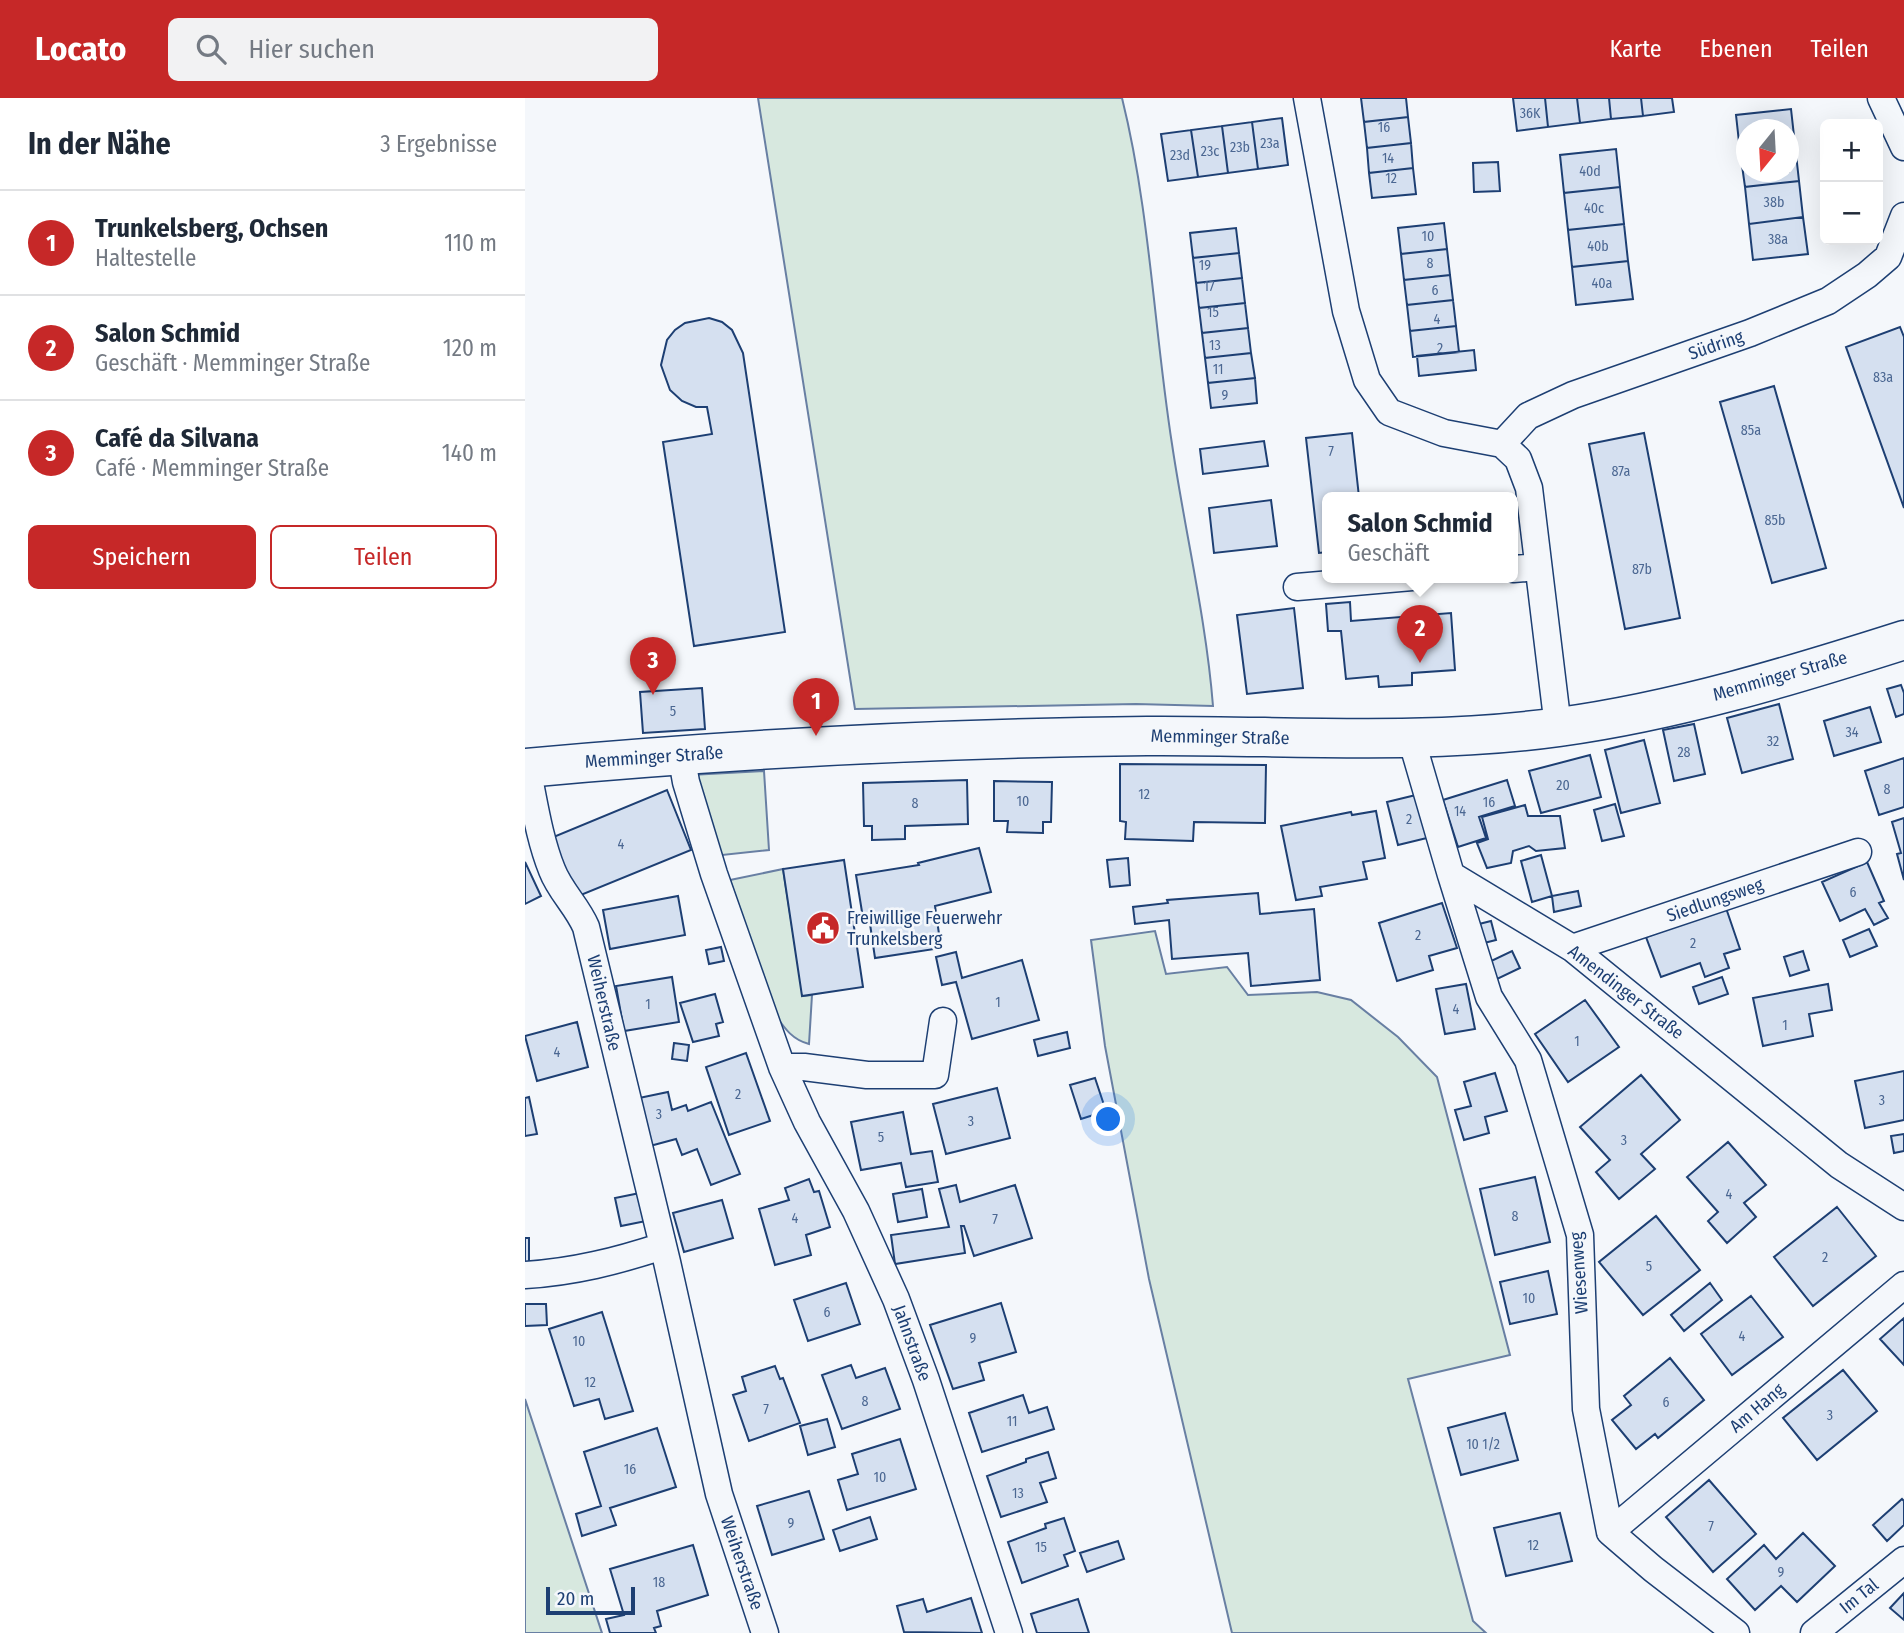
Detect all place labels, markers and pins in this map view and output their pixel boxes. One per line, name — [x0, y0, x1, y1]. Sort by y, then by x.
pin: 2 — [1397, 605, 1443, 663]
pin: 3 — [630, 637, 676, 695]
pin: 1 — [793, 678, 839, 736]
place label: Freiwillige Feuerwehr Trunkelsberg — [847, 907, 1003, 950]
public building icon: Freiwillige Feuerwehr Trunkelsberg — [804, 909, 842, 947]

